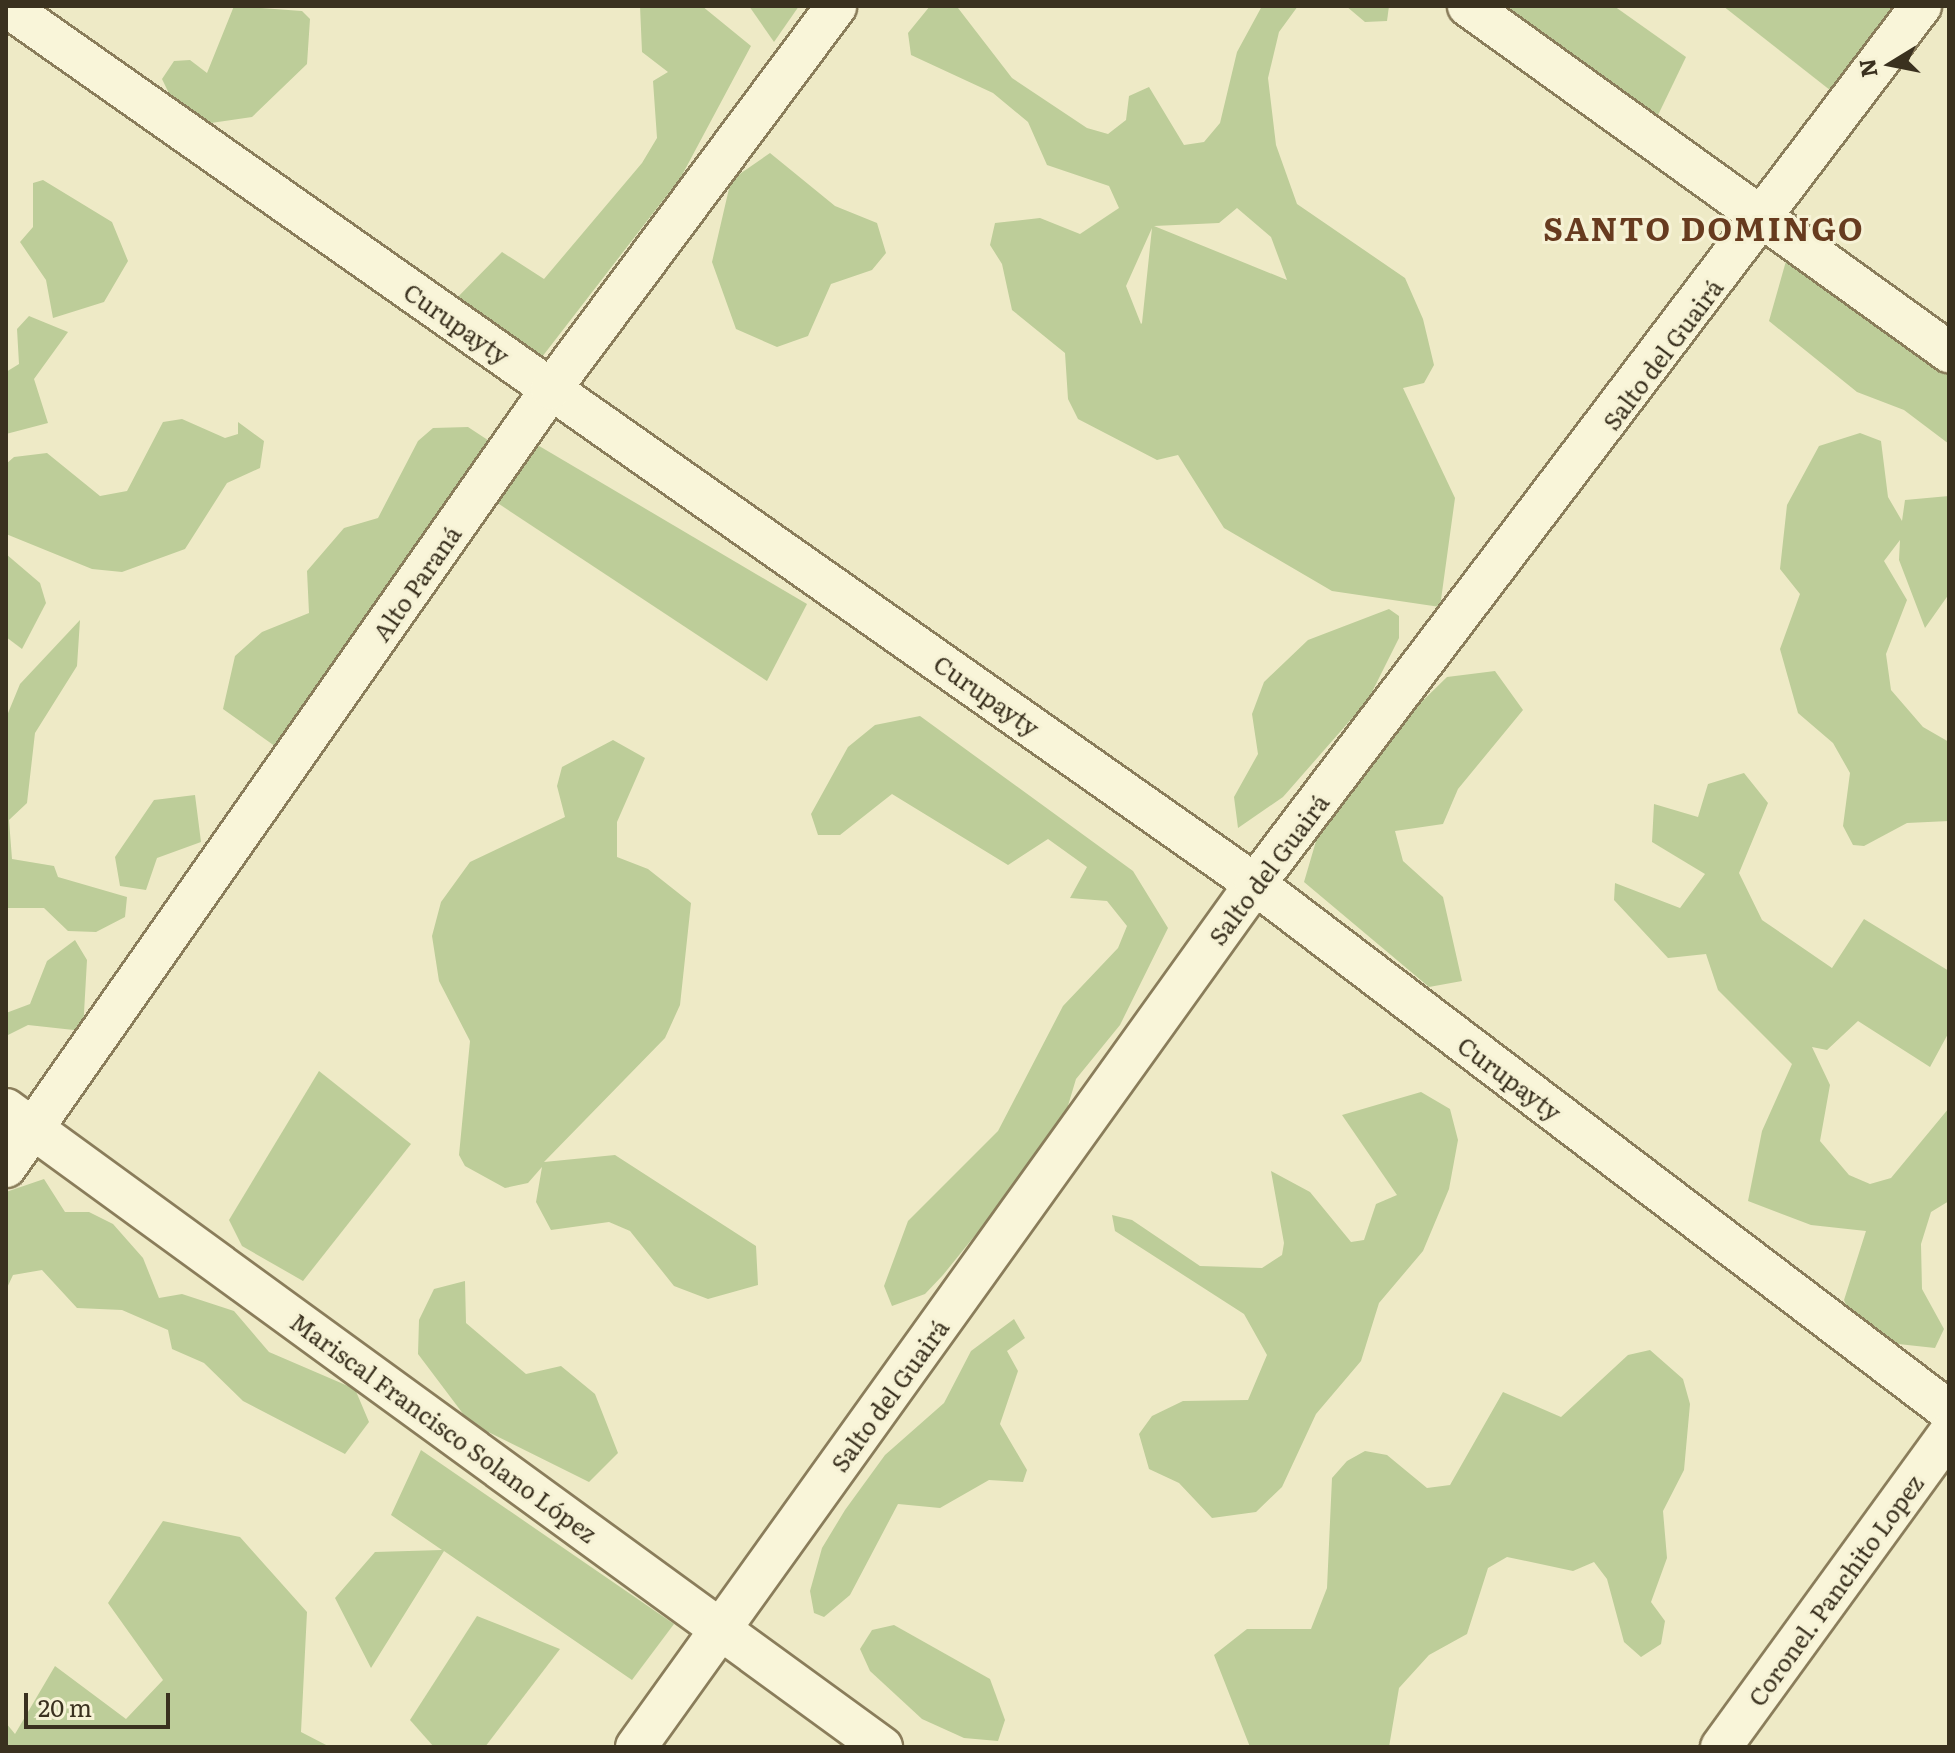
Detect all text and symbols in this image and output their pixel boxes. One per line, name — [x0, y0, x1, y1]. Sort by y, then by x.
north arrow — [1851, 24, 1931, 104]
text: N — [1849, 56, 1885, 80]
district label: SANTO DOMINGO — [1543, 208, 1865, 246]
street label: Salto del Guairá — [1596, 273, 1728, 435]
street label: Curupayty — [399, 276, 515, 370]
street label: Alto Paraná — [366, 520, 466, 646]
street label: Curupayty — [929, 648, 1045, 742]
street label: Salto del Guairá — [1202, 788, 1334, 950]
street label: Curupayty — [1453, 1030, 1567, 1126]
street label: Mariscal Francisco Solano López — [285, 1306, 603, 1548]
street label: Salto del Guairá — [824, 1313, 954, 1477]
street label: Coronel. Panchito Lopez — [1742, 1469, 1928, 1711]
scale bar — [28, 1677, 174, 1727]
text: 20 m — [38, 1689, 92, 1724]

